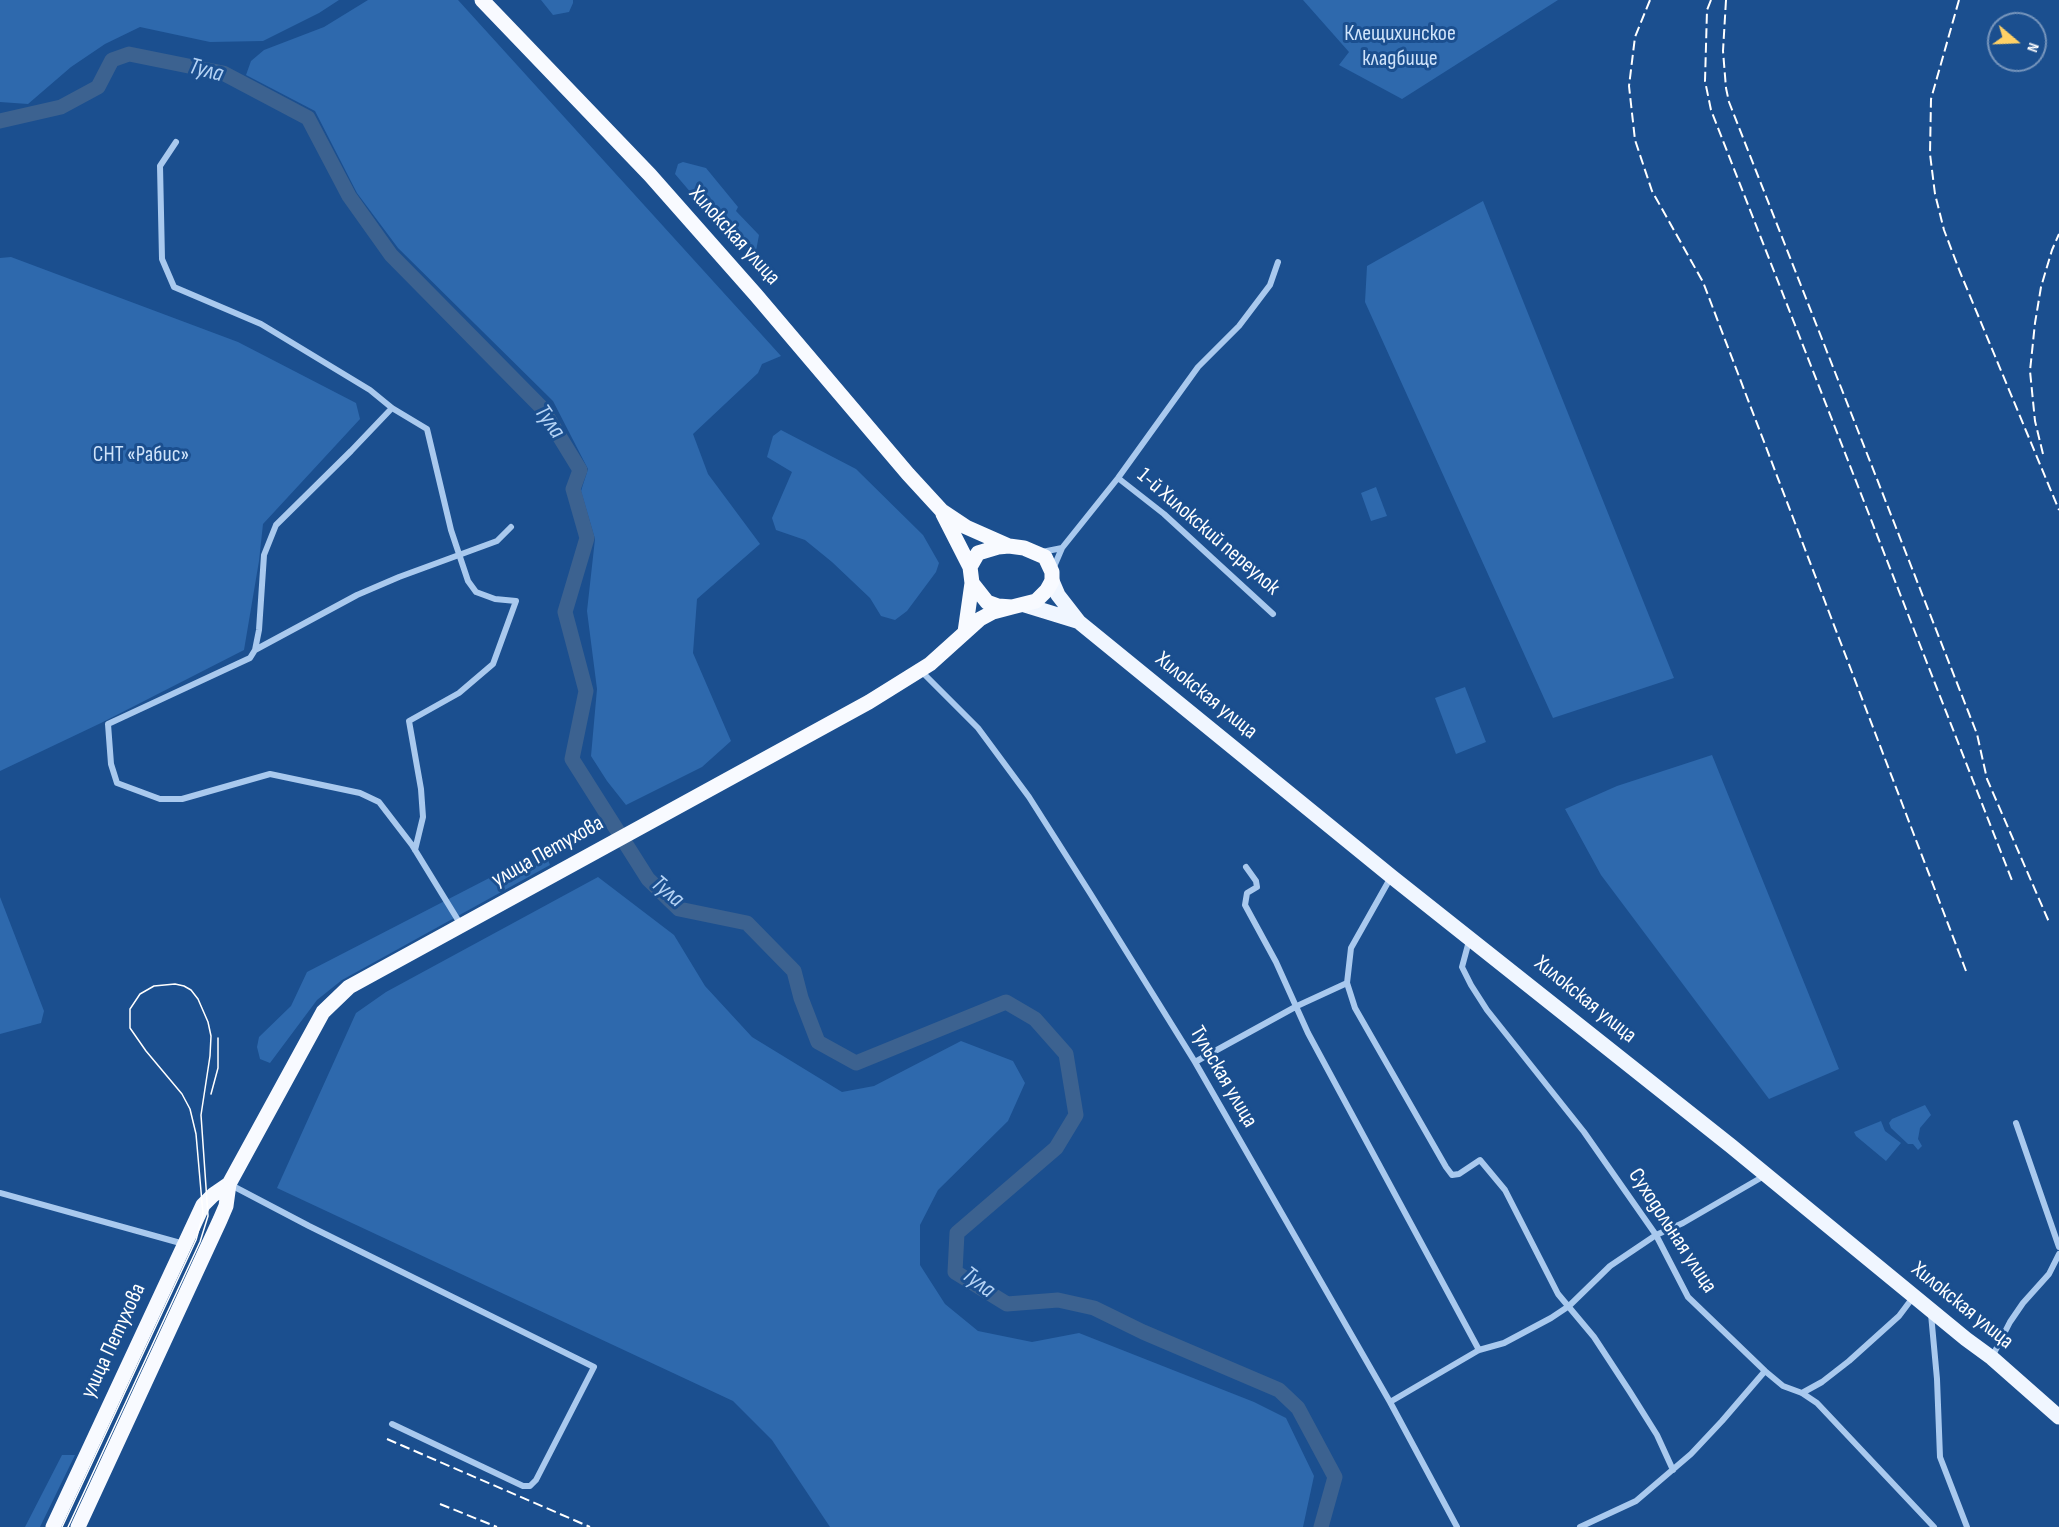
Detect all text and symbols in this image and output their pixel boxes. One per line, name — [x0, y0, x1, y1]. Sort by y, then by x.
north arrow — [1987, 12, 2047, 72]
park label: Клещихинское кладбище — [1344, 21, 1456, 72]
text: N — [2022, 40, 2043, 54]
water label: Тула — [185, 53, 227, 89]
street label: Хилокская улица — [683, 181, 785, 291]
water label: Тула — [527, 400, 571, 444]
park label: СНТ «Рабис» — [93, 442, 189, 468]
street label: 1-й Хилокский переулок — [1131, 463, 1285, 601]
street label: Хилокская улица — [1150, 647, 1262, 745]
street label: улица Петухова — [488, 810, 608, 894]
water label: Тула — [644, 870, 690, 914]
street label: Хилокская улица — [1529, 951, 1641, 1049]
street label: Тульская улица — [1183, 1022, 1263, 1132]
street label: Суходольная улица — [1622, 1164, 1722, 1298]
street label: Хилокская улица — [1906, 1257, 2018, 1355]
water label: Тула — [955, 1261, 1001, 1305]
street label: улица Петухова — [76, 1279, 152, 1403]

